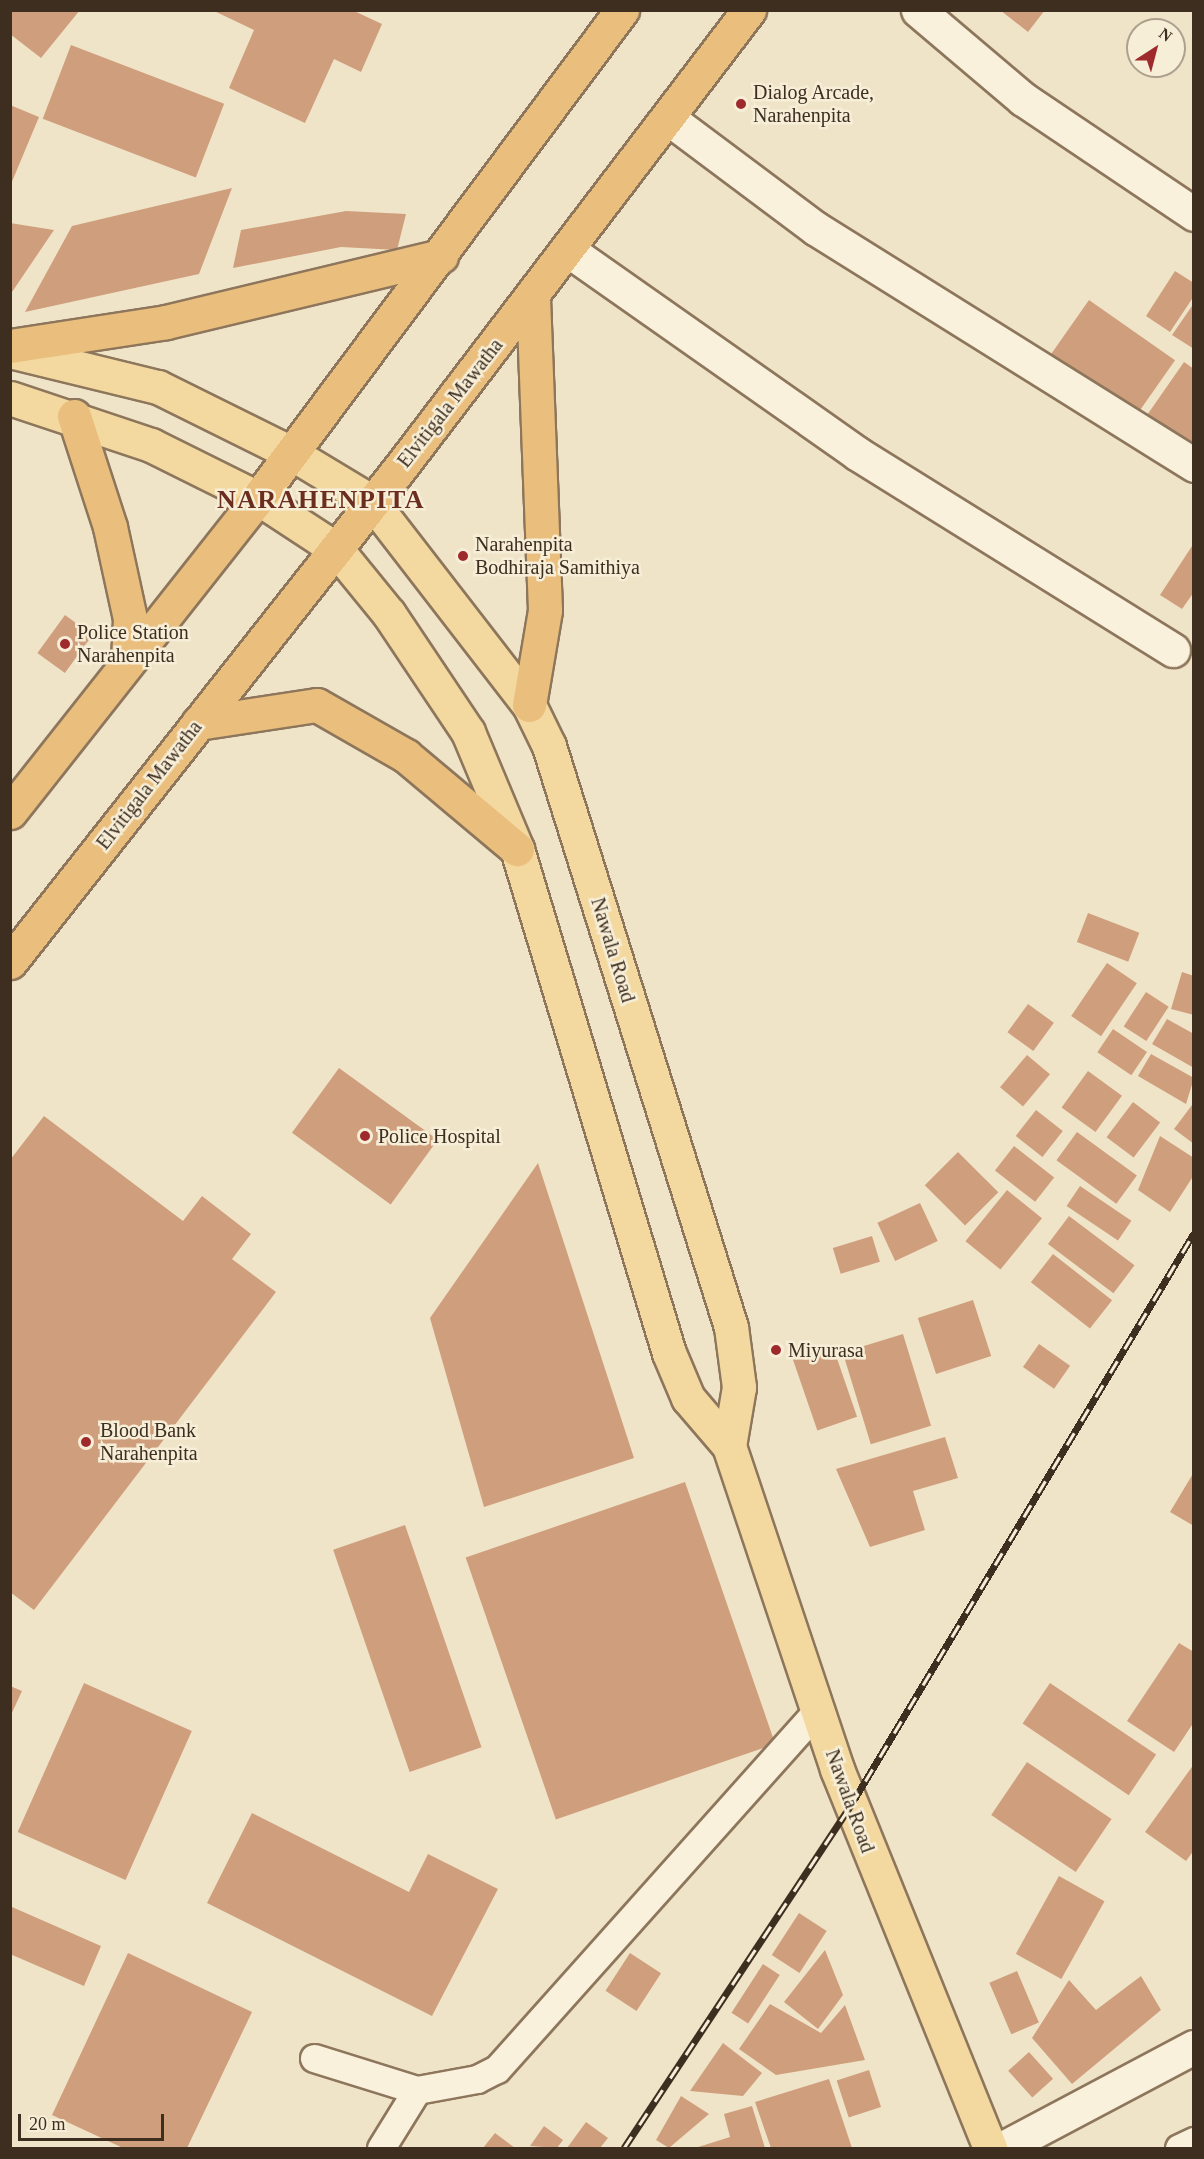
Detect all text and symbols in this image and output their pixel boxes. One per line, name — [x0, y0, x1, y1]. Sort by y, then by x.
north arrow — [1126, 18, 1186, 78]
text: N — [1156, 24, 1175, 45]
place label: Dialog Arcade, Narahenpita — [753, 80, 875, 127]
marker: Dialog Arcade, Narahenpita — [734, 97, 748, 111]
street label: Elvitigala Mawatha — [392, 334, 508, 472]
district label: NARAHENPITA — [217, 484, 425, 516]
place label: Narahenpita Bodhiraja Samithiya — [475, 532, 640, 579]
marker: Narahenpita Bodhiraja Samithiya — [456, 549, 470, 563]
place label: Police Station Narahenpita — [77, 620, 189, 667]
marker: Police Station Narahenpita — [58, 637, 72, 651]
street label: Elvitigala Mawatha — [91, 716, 207, 854]
street label: Nawala Road — [586, 895, 640, 1005]
place label: Police Hospital — [378, 1124, 501, 1148]
marker: Police Hospital — [356, 1127, 374, 1145]
place label: Miyurasa — [788, 1338, 864, 1362]
marker: Miyurasa — [769, 1343, 783, 1357]
place label: Blood Bank Narahenpita — [100, 1418, 198, 1465]
marker: Blood Bank Narahenpita — [77, 1433, 95, 1451]
street label: Nawala Road — [820, 1746, 880, 1856]
scale bar — [21, 2102, 166, 2140]
text: 20 m — [29, 2114, 66, 2134]

